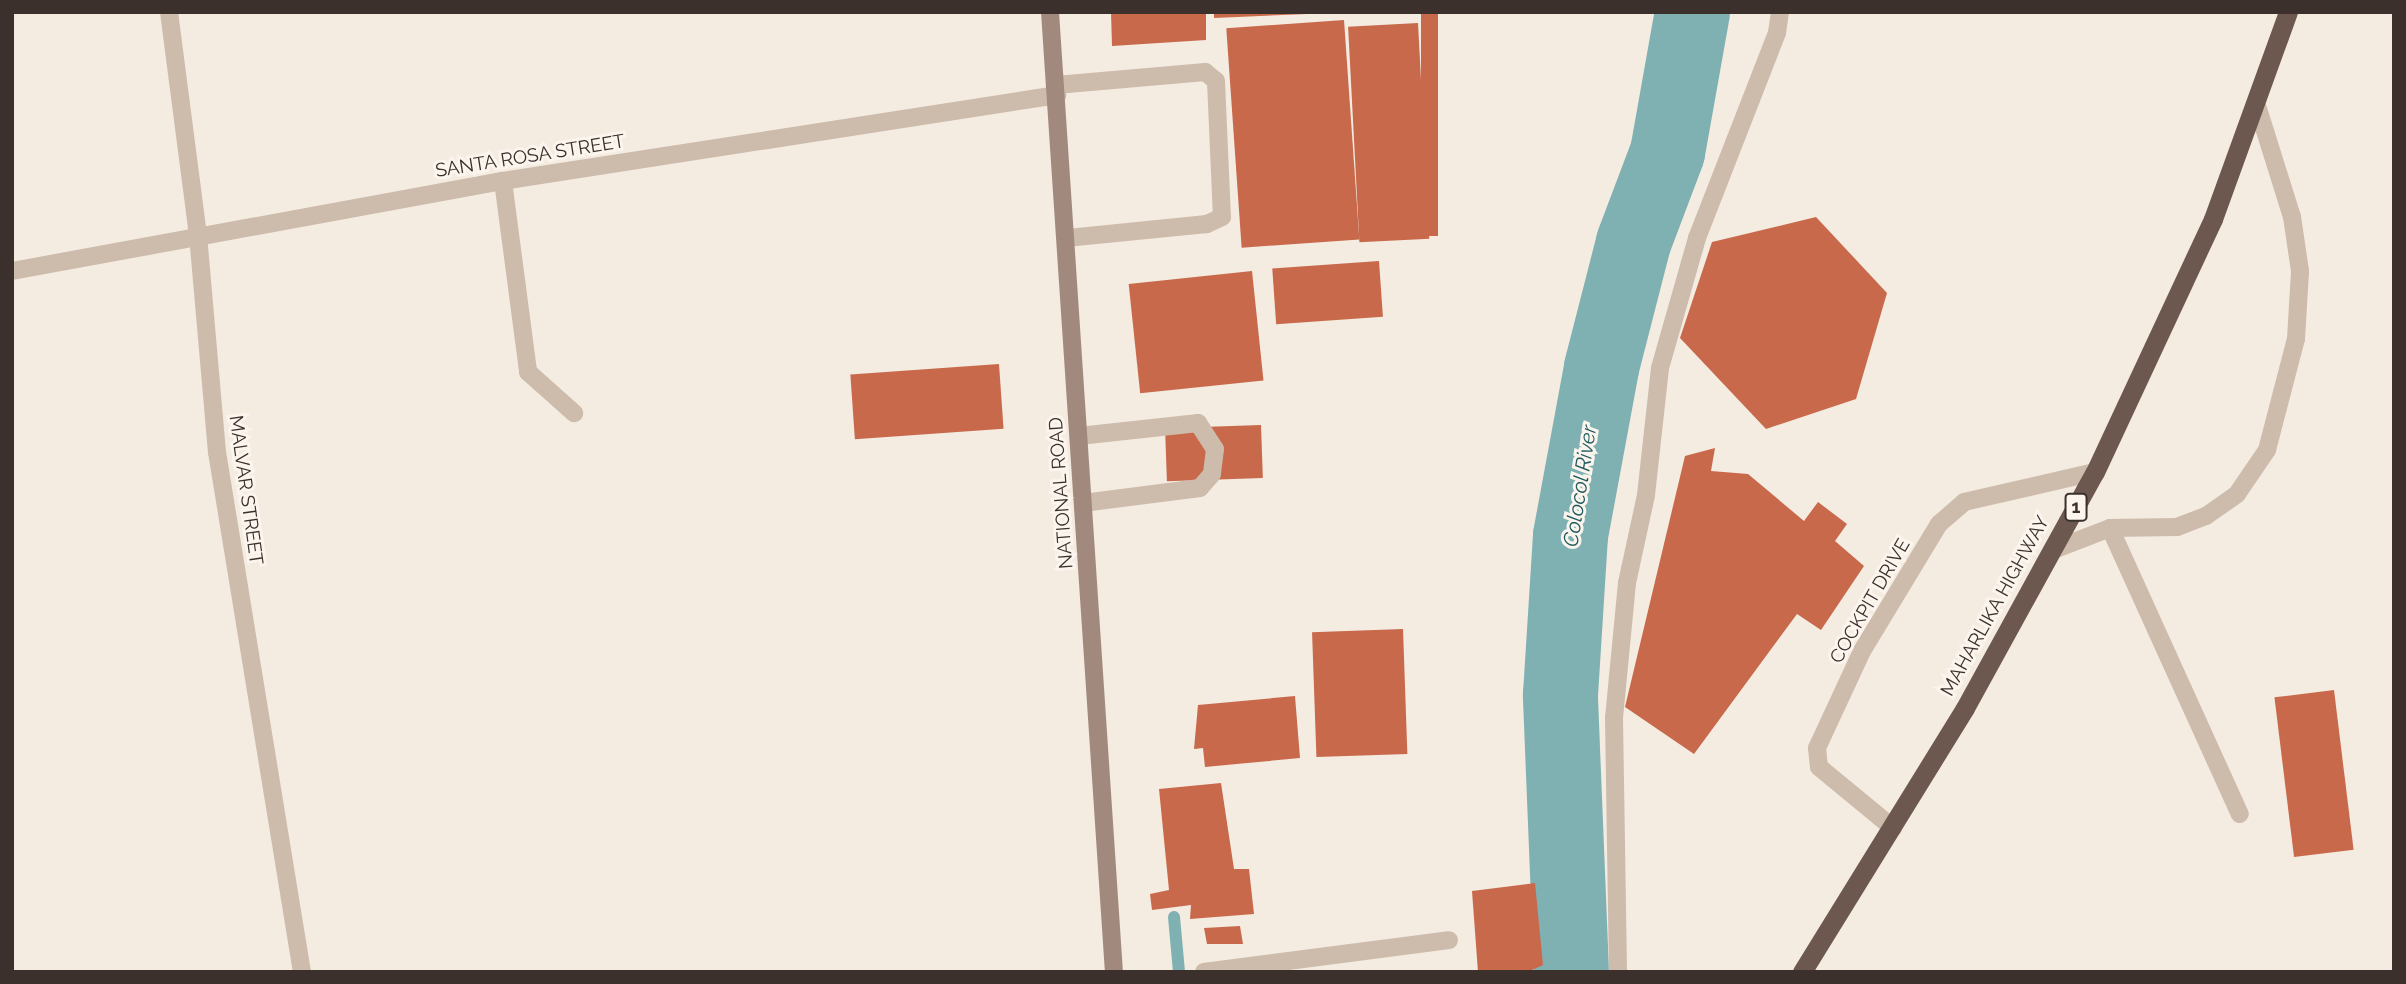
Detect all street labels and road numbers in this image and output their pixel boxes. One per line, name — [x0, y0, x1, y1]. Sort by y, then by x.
street label: SANTA ROSA STREET — [433, 130, 627, 182]
street label: MALVAR STREET — [224, 414, 268, 566]
street label: NATIONAL ROAD — [1044, 416, 1078, 570]
road number: 1 — [2064, 492, 2088, 522]
street label: MAHARLIKA HIGHWAY — [1936, 512, 2054, 700]
street label: COCKPIT DRIVE — [1825, 534, 1915, 668]

